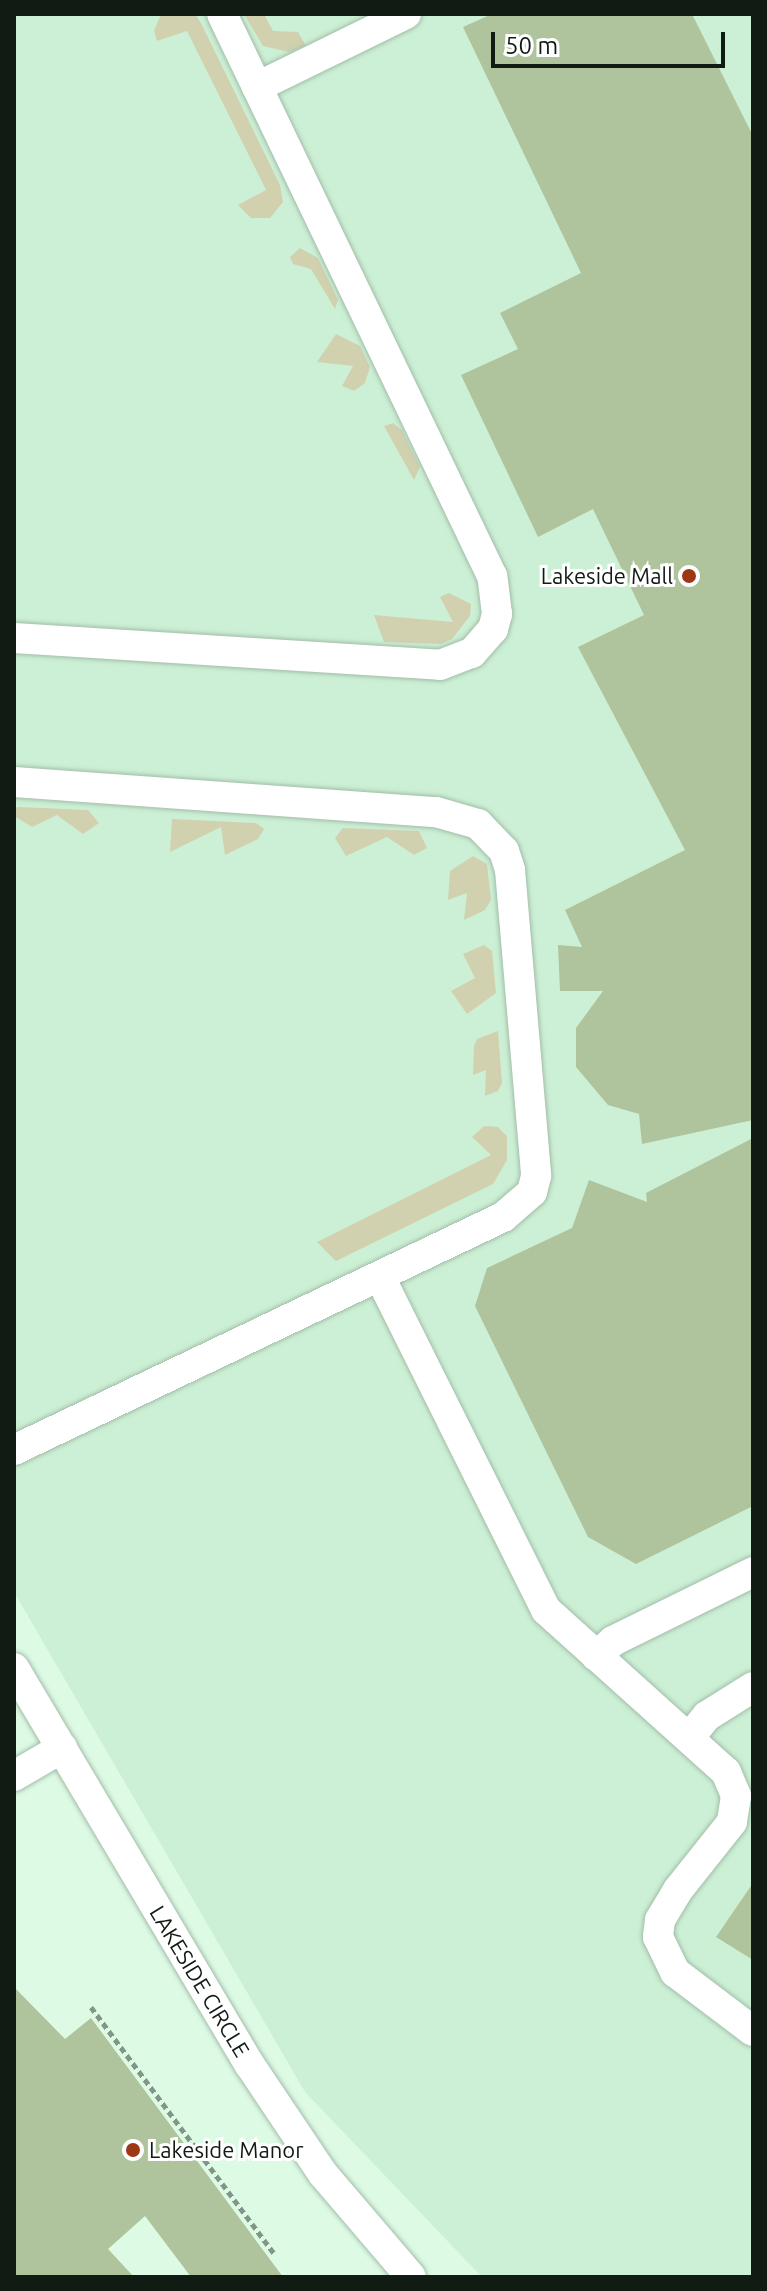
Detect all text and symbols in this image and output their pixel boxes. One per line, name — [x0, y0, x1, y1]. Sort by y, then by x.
scale bar — [495, 16, 729, 66]
text: 50 m — [505, 32, 558, 59]
place label: Lakeside Mall — [541, 563, 673, 589]
marker: Lakeside Mall — [680, 567, 698, 585]
street label: LAKESIDE CIRCLE — [144, 1901, 256, 2061]
place label: Lakeside Manor — [149, 2137, 304, 2163]
marker: Lakeside Manor — [124, 2141, 142, 2159]

